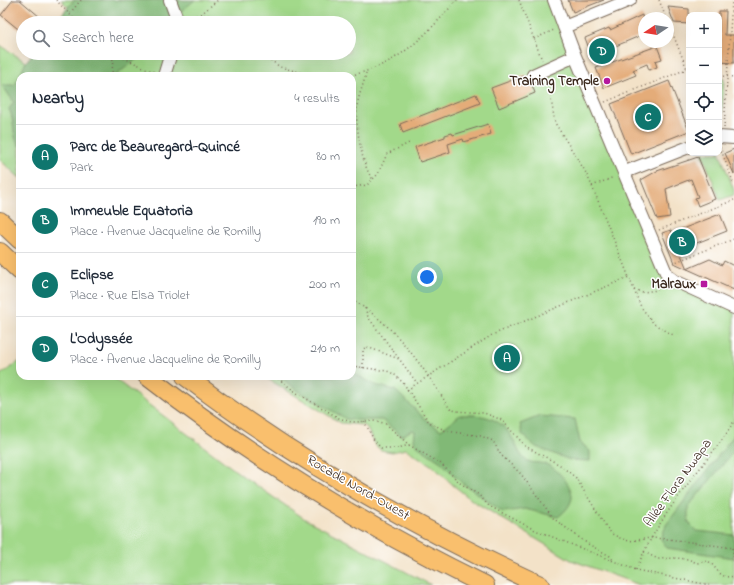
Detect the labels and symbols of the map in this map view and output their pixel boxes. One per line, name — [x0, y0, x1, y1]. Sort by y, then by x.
north arrow — [638, 12, 674, 48]
pin: D — [589, 36, 615, 66]
place label: Training Temple — [509, 71, 600, 94]
marker: Training Temple — [602, 76, 612, 86]
pin: C — [635, 102, 661, 132]
pin: B — [669, 227, 695, 257]
your location — [417, 267, 437, 287]
place label: Malraux — [651, 274, 697, 295]
marker: Malraux — [699, 279, 709, 289]
pin: A — [494, 343, 520, 373]
street label: Allée Flora Nwapa — [639, 434, 717, 532]
street label: Rocade Nord-Ouest — [303, 450, 414, 526]

